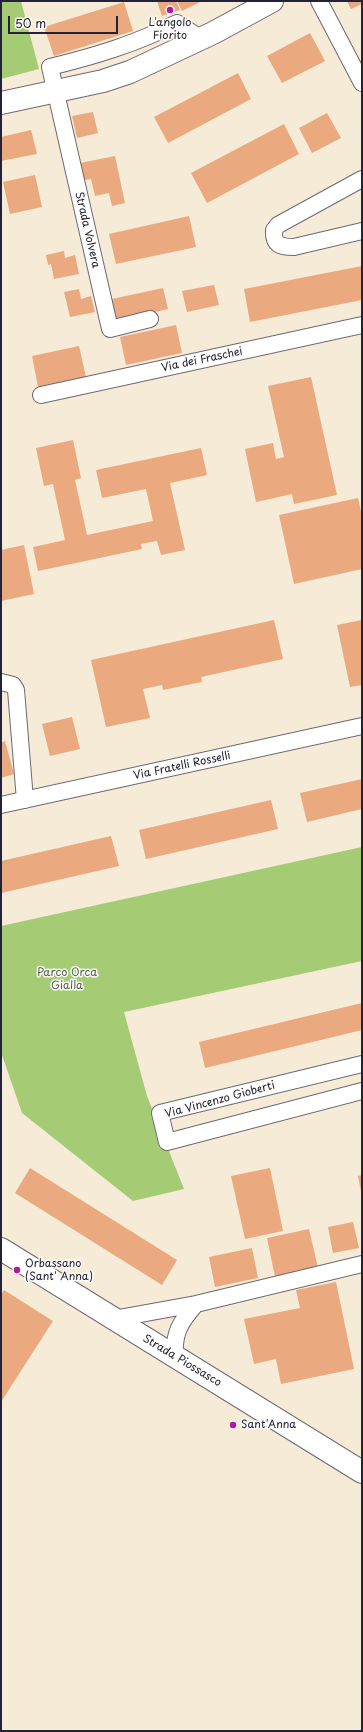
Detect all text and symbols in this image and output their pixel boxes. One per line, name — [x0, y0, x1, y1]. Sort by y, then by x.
marker: L'angolo Fiorito — [165, 5, 175, 15]
scale bar — [10, 8, 120, 34]
text: 50 m — [15, 14, 46, 32]
place label: L'angolo Fiorito — [149, 16, 191, 42]
street label: Strada Volvera — [72, 190, 102, 270]
street label: Via dei Fraschei — [160, 345, 244, 375]
street label: Via Fratelli Rosselli — [132, 749, 232, 783]
park label: Parco Orca Gialla — [37, 966, 97, 992]
street label: Via Vincenzo Gioberti — [164, 1079, 276, 1121]
place label: Orbassano (Sant' Anna) — [25, 1257, 93, 1283]
marker: Orbassano (Sant' Anna) — [12, 1265, 22, 1275]
street label: Strada Piossasco — [140, 1332, 224, 1390]
place label: Sant'Anna — [241, 1418, 296, 1432]
marker: Sant'Anna — [228, 1420, 238, 1430]

